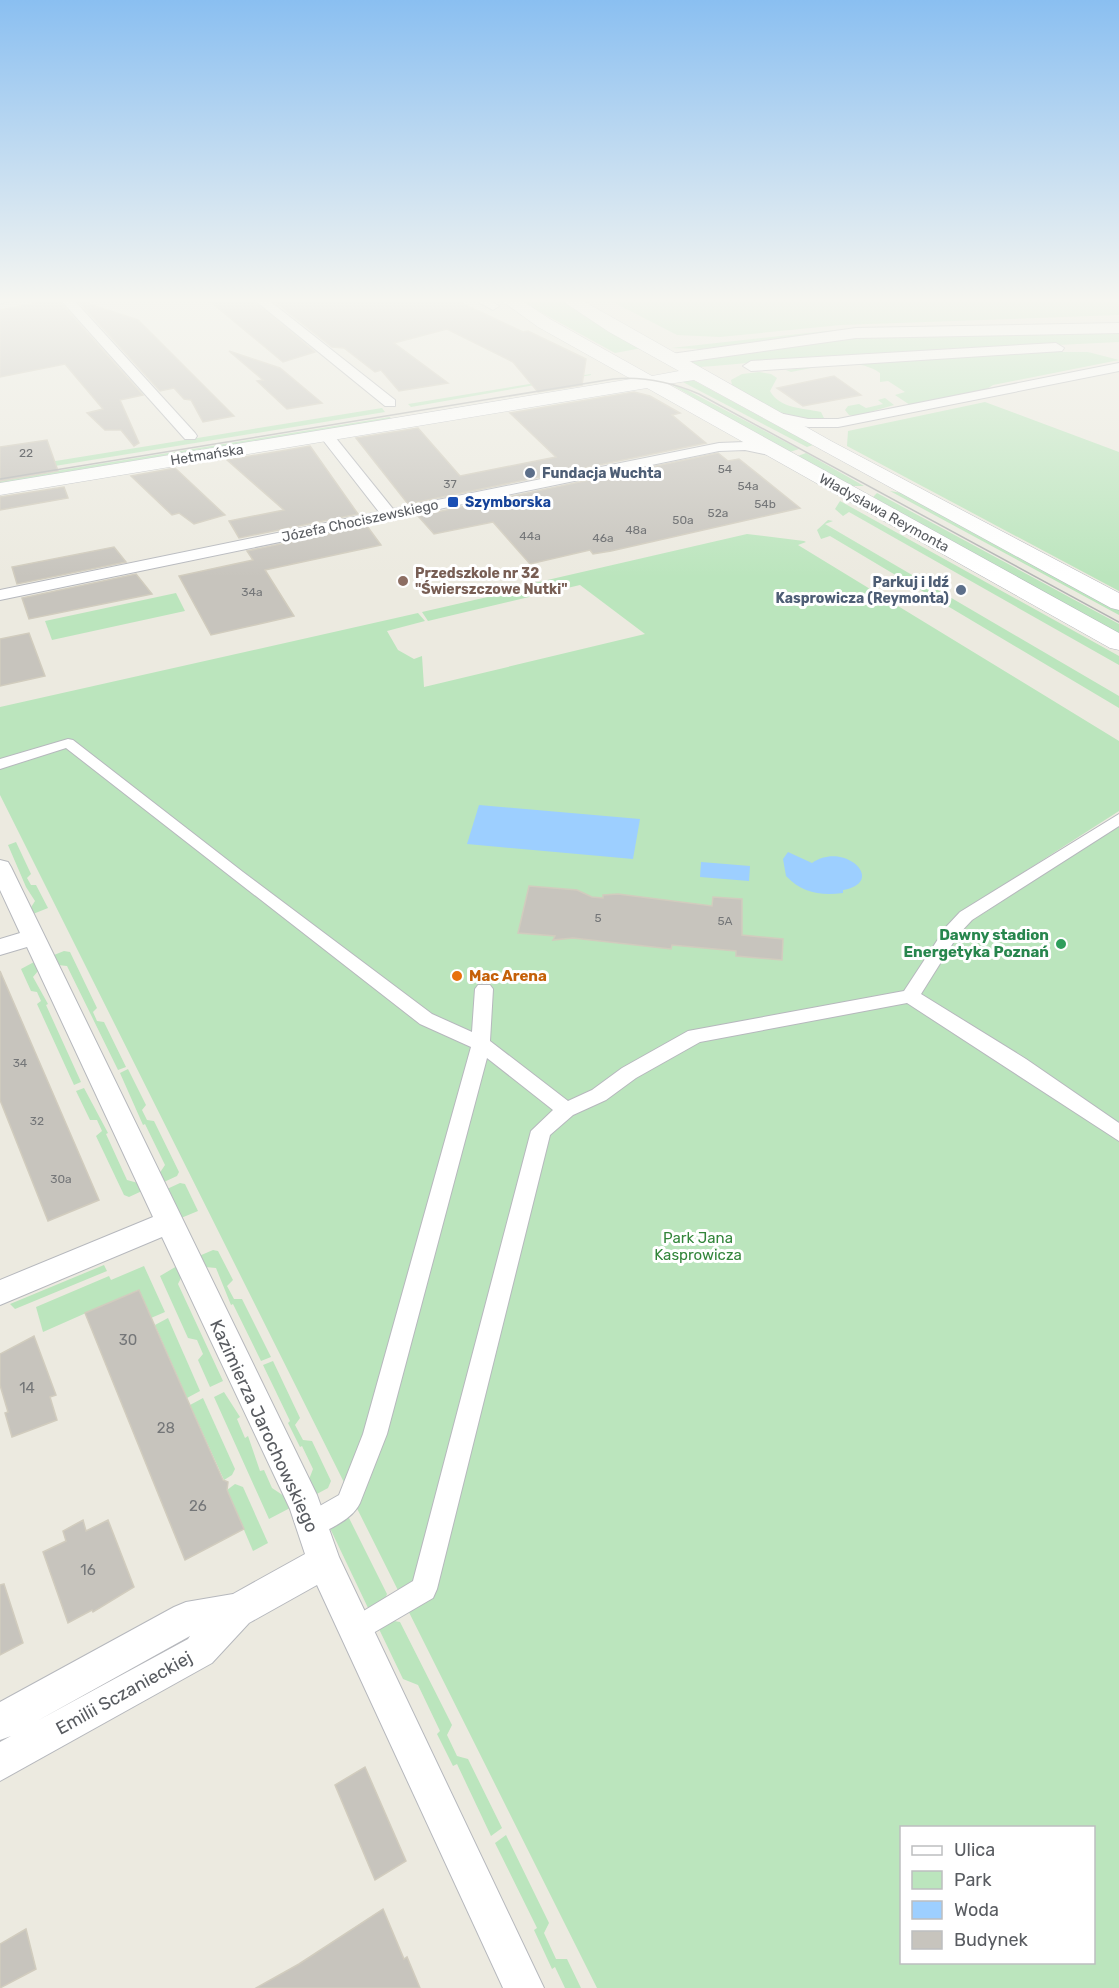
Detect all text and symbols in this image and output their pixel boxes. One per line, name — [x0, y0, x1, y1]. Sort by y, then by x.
street label: Hetmańska — [169, 441, 245, 469]
house number: 22 — [19, 446, 33, 460]
house number: 54 — [718, 462, 733, 476]
place label: Fundacja Wuchta — [542, 465, 662, 482]
marker: Fundacja Wuchta — [523, 466, 537, 480]
street label: Władysława Reymonta — [816, 470, 952, 556]
house number: 37 — [443, 477, 457, 491]
house number: 54a — [737, 479, 759, 493]
place label: Szymborska — [465, 494, 551, 511]
marker: Szymborska — [446, 495, 460, 509]
street label: Józefa Chociszewskiego — [280, 496, 440, 546]
house number: 54b — [754, 497, 776, 511]
house number: 52a — [708, 506, 728, 520]
house number: 50a — [672, 513, 694, 527]
house number: 48a — [625, 523, 647, 537]
house number: 44a — [519, 529, 541, 543]
house number: 46a — [592, 531, 614, 545]
place label: Przedszkole nr 32 "Świerszczowe Nutki" — [415, 565, 568, 598]
marker: Przedszkole nr 32 "Świerszczowe Nutki" — [396, 574, 410, 588]
place label: Parkuj i Idź Kasprowicza (Reymonta) — [776, 574, 949, 607]
marker: Parkuj i Idź Kasprowicza (Reymonta) — [954, 583, 968, 597]
house number: 34a — [241, 585, 263, 599]
house number: 5 — [594, 911, 602, 925]
house number: 5A — [717, 914, 733, 928]
place label: Dawny stadion Energetyka Poznań — [904, 926, 1049, 961]
marker: Dawny stadion Energetyka Poznań — [1054, 937, 1068, 951]
place label: Mac Arena — [469, 967, 547, 985]
marker: Mac Arena — [450, 969, 464, 983]
house number: 34 — [13, 1056, 28, 1070]
house number: 32 — [30, 1114, 44, 1128]
house number: 30a — [50, 1172, 72, 1186]
park label: Park Jana Kasprowicza — [654, 1229, 742, 1264]
street label: Kazimierza Jarochowskiego — [205, 1316, 323, 1536]
house number: 30 — [119, 1331, 137, 1349]
house number: 14 — [19, 1379, 35, 1397]
house number: 28 — [157, 1419, 175, 1437]
house number: 26 — [189, 1497, 207, 1515]
house number: 16 — [80, 1561, 96, 1579]
street label: Emilii Sczanieckiej — [52, 1646, 196, 1740]
legend — [900, 1826, 1095, 1964]
text: Ulica — [954, 1839, 995, 1861]
text: Park — [954, 1869, 992, 1891]
text: Woda — [954, 1899, 999, 1921]
text: Budynek — [954, 1929, 1028, 1951]

